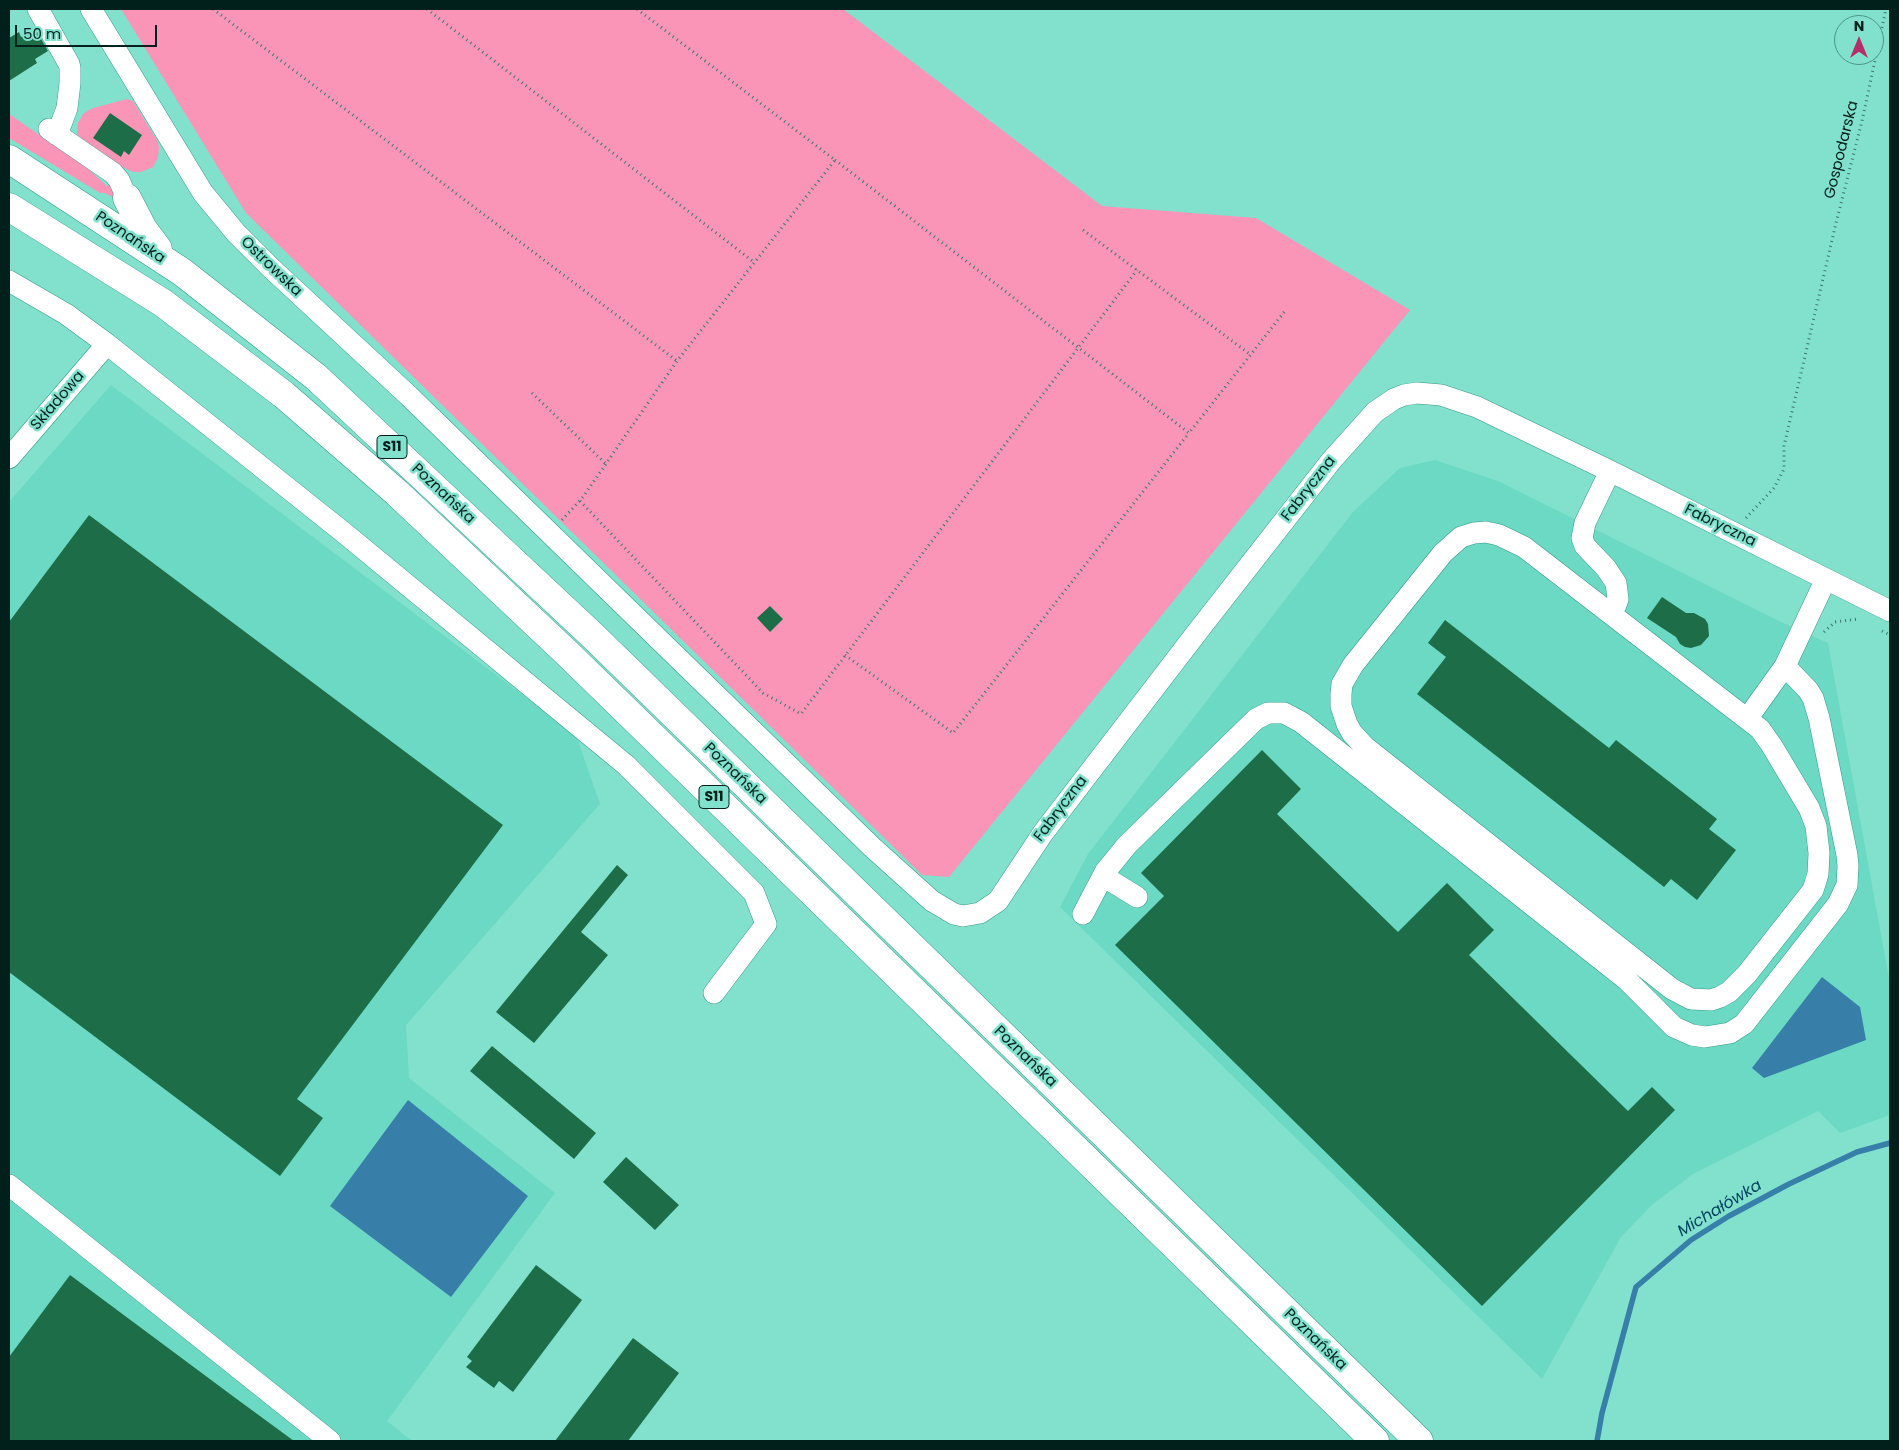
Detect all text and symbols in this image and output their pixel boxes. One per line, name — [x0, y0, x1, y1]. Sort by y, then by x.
scale bar — [18, 15, 160, 47]
north arrow — [1834, 15, 1884, 65]
text: N — [1854, 16, 1864, 36]
text: 50 m — [23, 23, 61, 44]
street label: Gospodarska — [1821, 99, 1863, 201]
street label: Poznańska — [92, 208, 168, 268]
street label: Ostrowska — [237, 233, 305, 301]
street label: Składowa — [27, 368, 89, 434]
road number: S11 — [377, 436, 407, 458]
street label: Fabryczna — [1278, 453, 1340, 525]
street label: Poznańska — [408, 460, 478, 528]
street label: Fabryczna — [1681, 501, 1759, 551]
street label: Poznańska — [700, 740, 770, 808]
street label: Fabryczna — [1030, 773, 1092, 845]
road number: S11 — [699, 786, 729, 809]
street label: Poznańska — [990, 1023, 1060, 1091]
water label: Michałówka — [1674, 1176, 1766, 1242]
street label: Poznańska — [1280, 1306, 1350, 1374]

